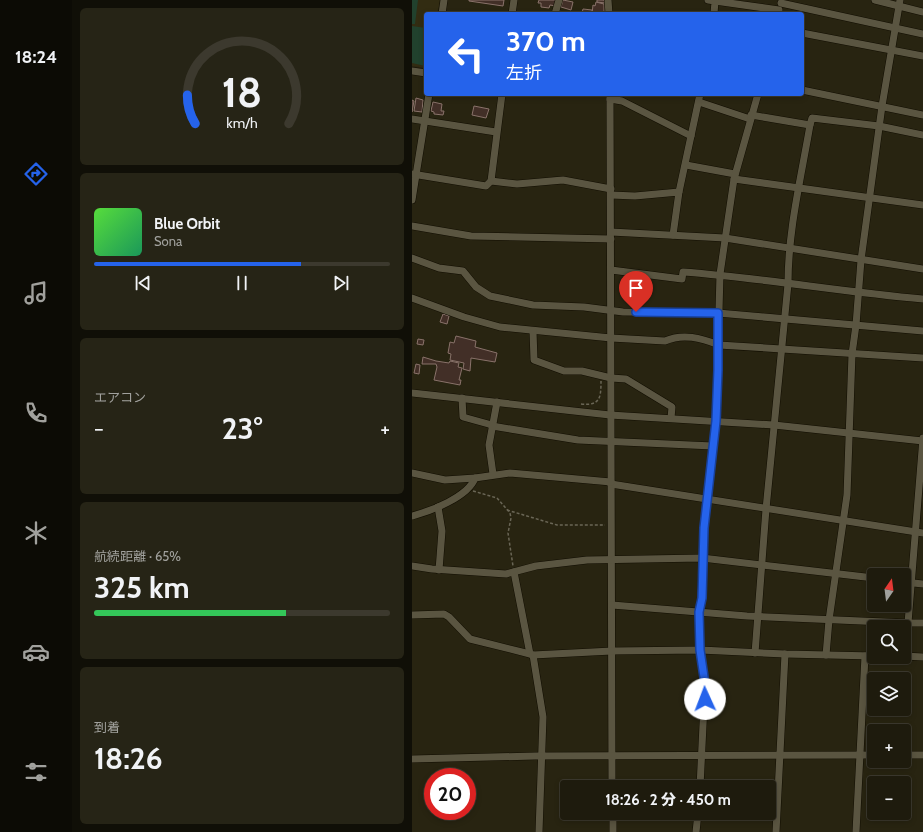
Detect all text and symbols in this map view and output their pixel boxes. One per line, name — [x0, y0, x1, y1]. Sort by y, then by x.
text: 370 m — [506, 24, 586, 58]
icon: left — [440, 28, 492, 80]
text: 18:24 — [15, 46, 57, 68]
text: 左折 — [506, 62, 542, 84]
text: 18 — [222, 67, 262, 117]
text: km/h — [226, 114, 258, 132]
icon: directions — [22, 160, 50, 188]
text: Blue Orbit — [154, 215, 220, 233]
text: Sona — [154, 233, 182, 249]
pin — [619, 271, 653, 312]
icon: previous — [132, 272, 154, 294]
icon: pause — [231, 272, 253, 294]
icon: next — [330, 272, 352, 294]
icon: arrive — [625, 277, 647, 299]
icon: music — [22, 279, 50, 307]
text: エアコン — [94, 389, 146, 405]
icon: phone — [22, 399, 50, 427]
text: 23° — [222, 410, 262, 447]
text: − — [94, 415, 104, 442]
text: + — [380, 415, 390, 442]
icon: climate — [22, 519, 50, 547]
text: 航続距離 · 65% — [94, 548, 181, 564]
north arrow — [867, 568, 911, 612]
map controls — [867, 568, 911, 820]
text: 325 km — [94, 569, 190, 606]
button: search — [867, 620, 911, 664]
icon: car — [22, 638, 50, 666]
button: layers — [867, 672, 911, 716]
position arrow — [684, 678, 726, 720]
text: 到着 — [94, 719, 120, 735]
button: + — [867, 724, 911, 768]
text: 18:26 — [94, 740, 163, 777]
icon: filters — [22, 758, 50, 786]
speed limit sign: 20 — [424, 768, 476, 820]
button: − — [867, 776, 911, 820]
text: 18:26 · 2 分 · 450 m — [605, 791, 731, 809]

